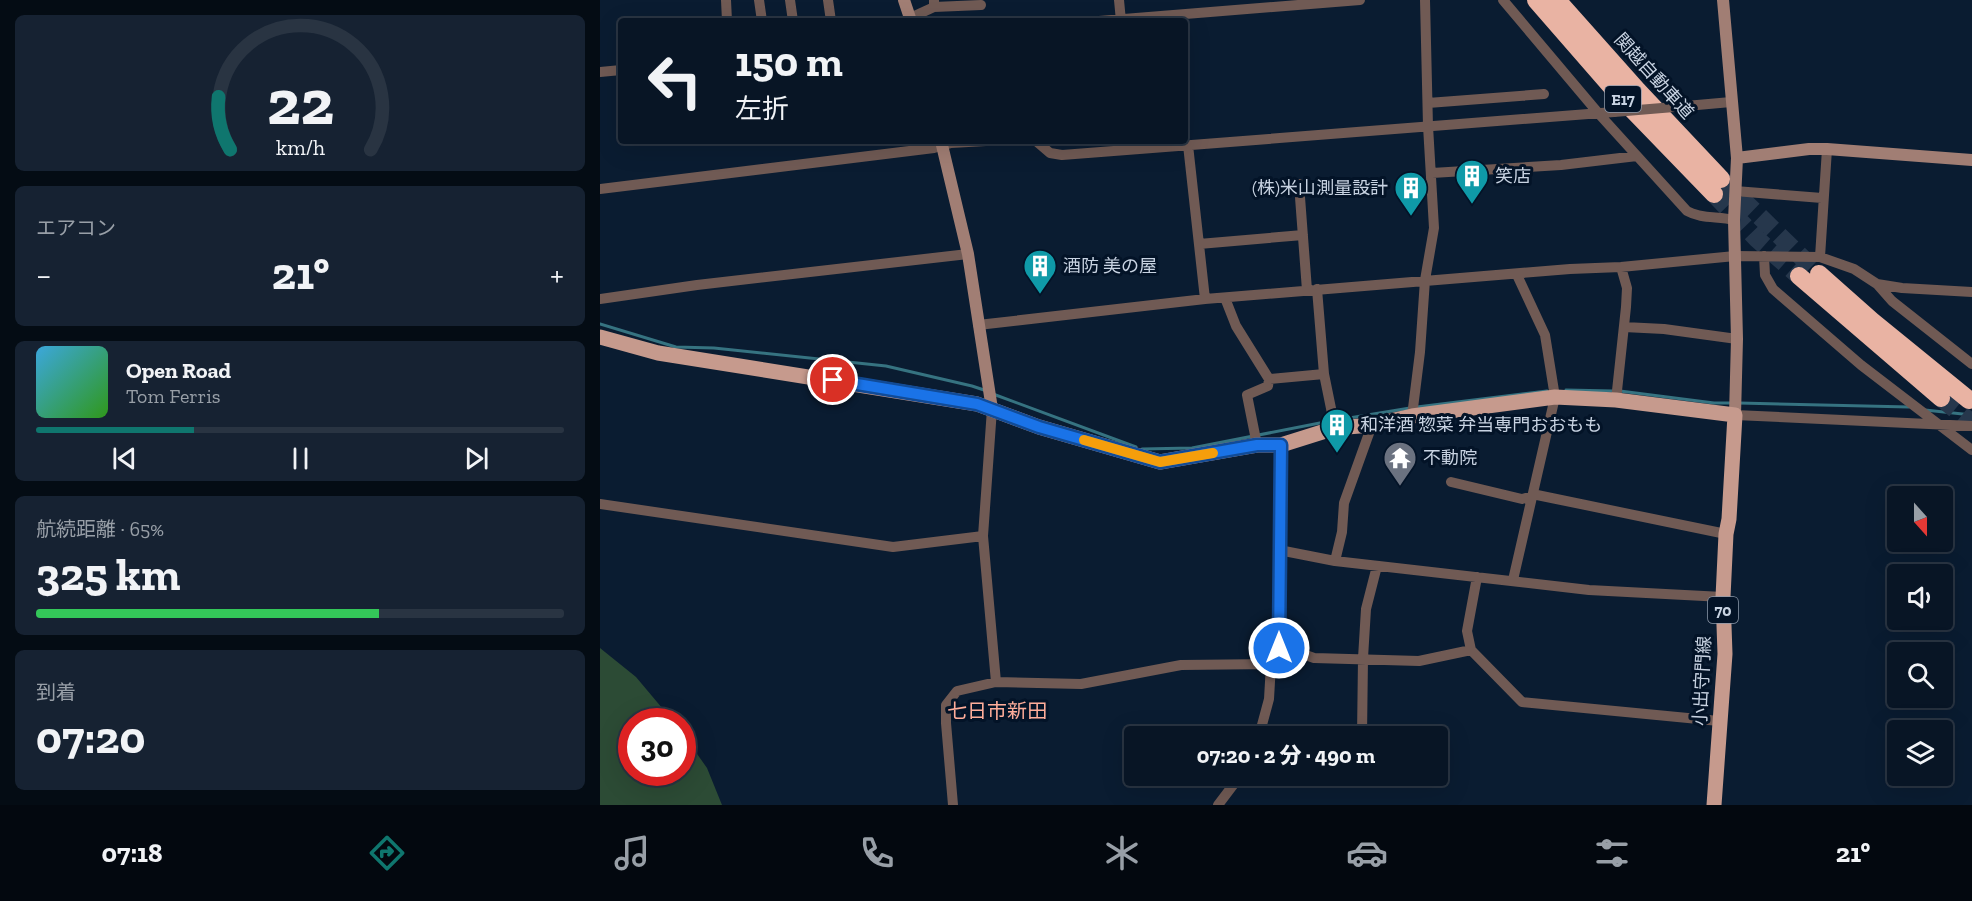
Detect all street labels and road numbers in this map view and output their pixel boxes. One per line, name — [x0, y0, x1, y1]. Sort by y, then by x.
street label: 関越自動車道 — [1610, 29, 1698, 123]
road number: E17 — [1605, 86, 1641, 112]
road number: 70 — [1708, 597, 1738, 623]
street label: 小出守門線 — [1689, 635, 1715, 727]

